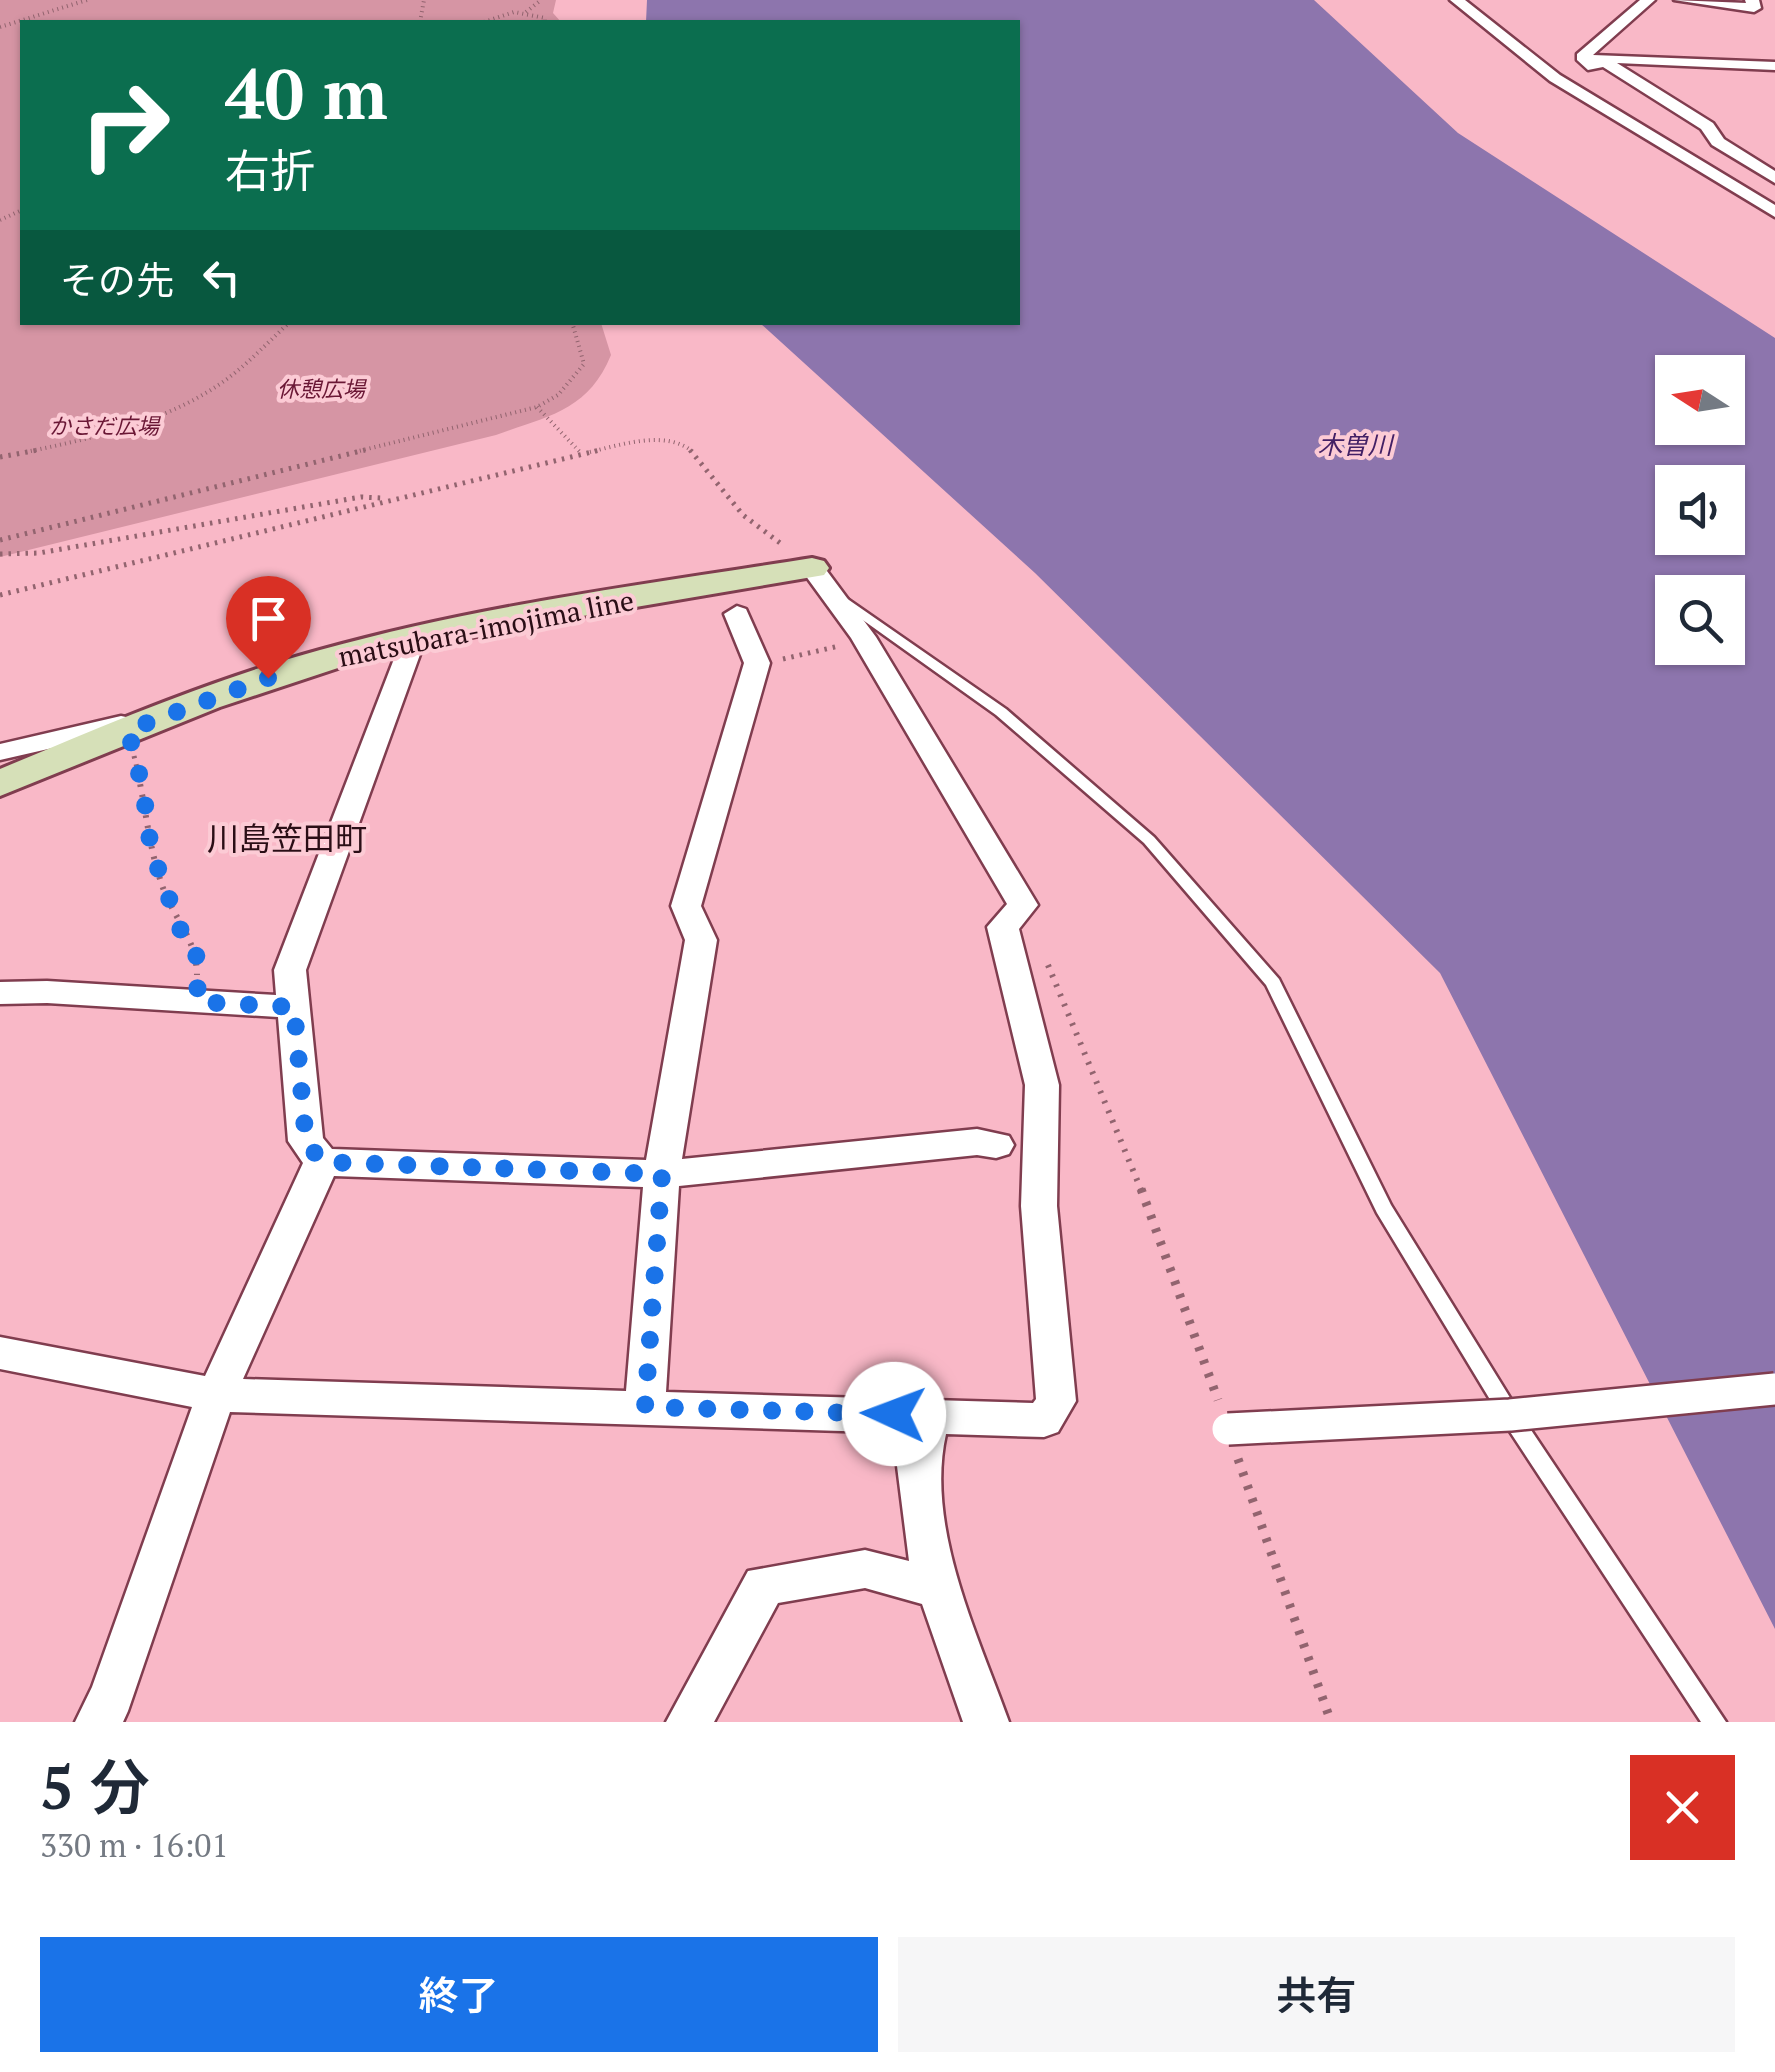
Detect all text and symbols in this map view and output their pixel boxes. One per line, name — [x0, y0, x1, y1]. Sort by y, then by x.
text: 40 m — [225, 46, 388, 139]
icon: right — [60, 60, 190, 190]
text: 右折 — [225, 140, 315, 200]
icon: left — [194, 250, 249, 305]
text: その先 — [60, 255, 174, 305]
north arrow — [1655, 355, 1745, 445]
map controls — [1655, 355, 1745, 665]
park label: 休憩広場 — [277, 374, 368, 403]
park label: かさだ広場 — [49, 411, 162, 440]
water label: 木曽川 — [1317, 428, 1395, 461]
button: sound — [1655, 465, 1745, 555]
button: search — [1655, 575, 1745, 665]
pin — [226, 576, 311, 679]
street label: matsubara-imojima line — [335, 581, 637, 675]
icon: arrive — [241, 591, 296, 646]
district label: 川島笠田町 — [207, 817, 367, 859]
position arrow — [842, 1362, 946, 1466]
text: 5 分 — [40, 1747, 150, 1826]
button: close — [1630, 1755, 1735, 1860]
text: 330 m · 16:01 — [40, 1824, 228, 1866]
button: 終了 — [40, 1937, 878, 2052]
button: 共有 — [898, 1937, 1735, 2052]

